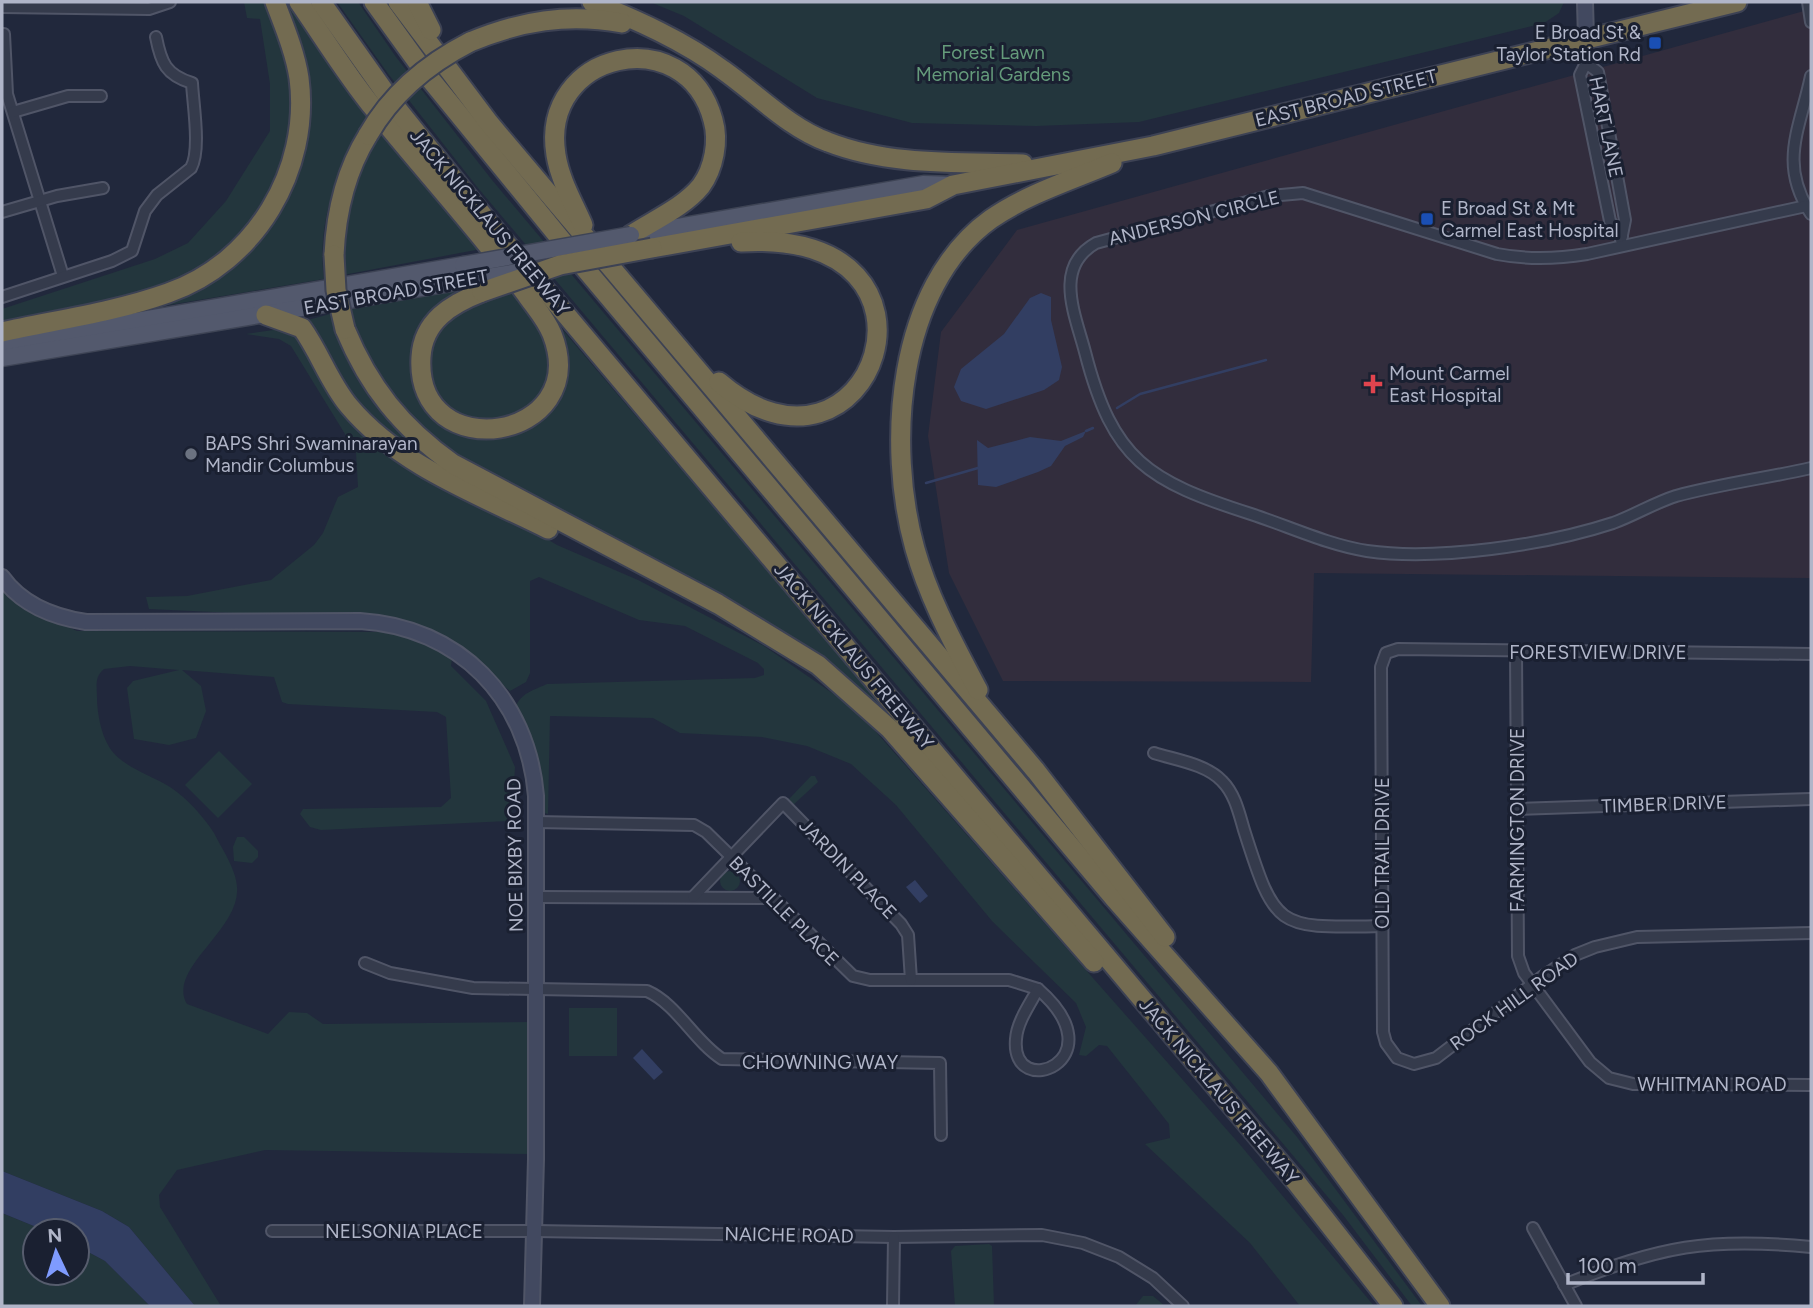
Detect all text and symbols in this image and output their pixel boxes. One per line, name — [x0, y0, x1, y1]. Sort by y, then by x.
place label: E Broad St & Taylor Station Rd — [1496, 21, 1642, 66]
marker: E Broad St & Taylor Station Rd — [1647, 35, 1663, 51]
park label: Forest Lawn Memorial Gardens — [916, 41, 1070, 86]
street label: EAST BROAD STREET — [1253, 64, 1440, 132]
street label: HART LANE — [1584, 74, 1628, 180]
street label: JACK NICKLAUS FREEWAY — [405, 124, 575, 320]
street label: ANDERSON CIRCLE — [1106, 186, 1282, 250]
place label: E Broad St & Mt Carmel East Hospital — [1441, 197, 1619, 242]
marker: E Broad St & Mt Carmel East Hospital — [1419, 211, 1435, 227]
street label: EAST BROAD STREET — [302, 264, 491, 320]
place label: Mount Carmel East Hospital — [1389, 362, 1510, 407]
marker: Mount Carmel East Hospital — [1363, 374, 1383, 394]
place label: BAPS Shri Swaminarayan Mandir Columbus — [205, 432, 418, 477]
marker: BAPS Shri Swaminarayan Mandir Columbus — [183, 446, 199, 462]
street label: JACK NICKLAUS FREEWAY — [769, 558, 939, 754]
street label: FORESTVIEW DRIVE — [1509, 641, 1687, 664]
street label: FARMINGTON DRIVE — [1506, 728, 1529, 912]
street label: OLD TRAIL DRIVE — [1371, 777, 1394, 929]
street label: NOE BIXBY ROAD — [502, 778, 528, 932]
street label: TIMBER DRIVE — [1601, 790, 1727, 818]
street label: JARDIN PLACE — [794, 814, 902, 924]
street label: BASTILLE PLACE — [724, 851, 844, 971]
street label: ROCK HILL ROAD — [1445, 947, 1583, 1055]
street label: JACK NICKLAUS FREEWAY — [1134, 993, 1304, 1189]
street label: CHOWNING WAY — [742, 1051, 899, 1074]
street label: WHITMAN ROAD — [1637, 1073, 1787, 1096]
north arrow — [21, 1217, 91, 1287]
street label: NELSONIA PLACE — [325, 1220, 483, 1243]
street label: NAICHE ROAD — [724, 1222, 854, 1248]
text: N — [47, 1224, 63, 1248]
scale bar — [1568, 1242, 1703, 1286]
text: 100 m — [1578, 1253, 1637, 1278]

